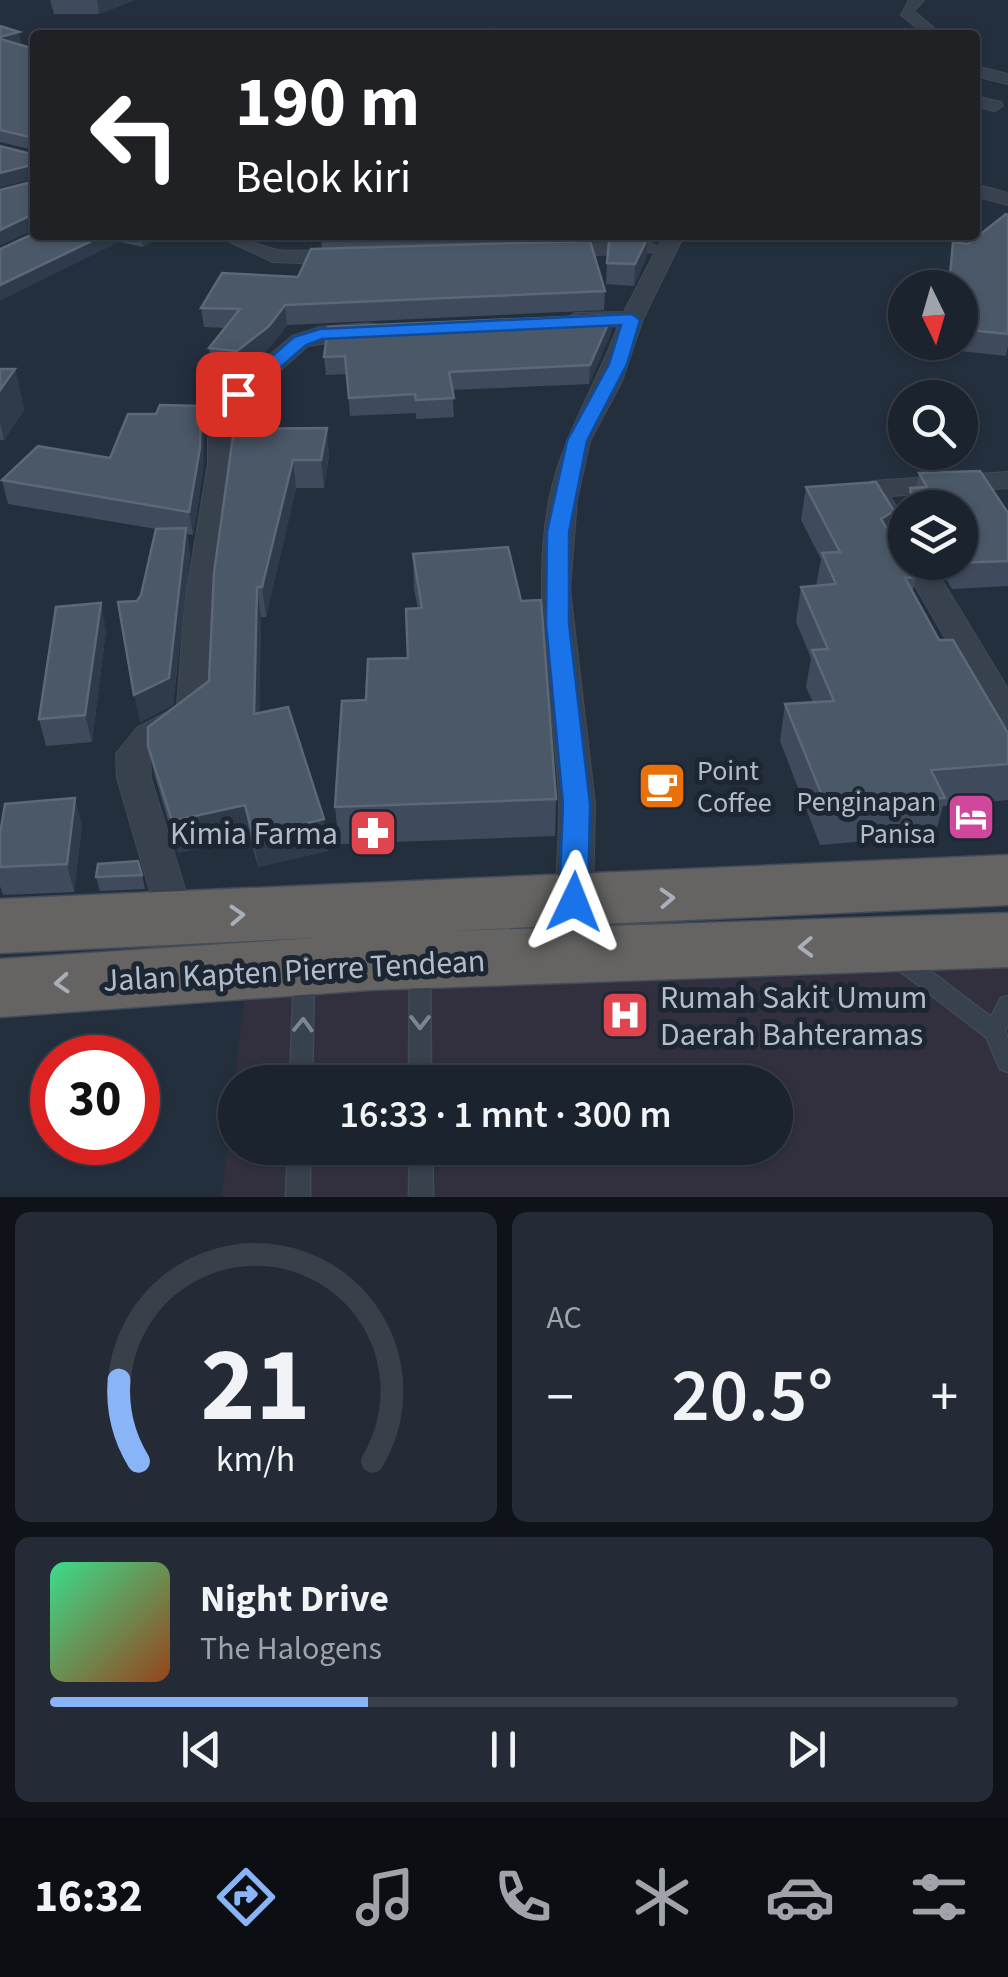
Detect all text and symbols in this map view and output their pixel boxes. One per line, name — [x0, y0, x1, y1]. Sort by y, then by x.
text: 190 m — [235, 53, 420, 153]
icon: left — [70, 70, 200, 200]
text: Belok kiri — [235, 146, 411, 210]
north arrow — [888, 270, 978, 360]
map controls — [888, 270, 978, 580]
pin — [196, 352, 281, 437]
icon: arrive — [211, 367, 266, 422]
button: search — [888, 380, 978, 470]
button: layers — [888, 490, 978, 580]
place label: Point Coffee — [697, 751, 772, 823]
cafe icon: Point Coffee — [636, 760, 688, 812]
place label: Penginapan Panisa — [797, 782, 936, 854]
hotel icon: Penginapan Panisa — [945, 791, 997, 843]
pharmacy icon: Kimia Farma — [347, 807, 399, 859]
place label: Kimia Farma — [170, 811, 338, 857]
position arrow — [522, 850, 626, 954]
one-way arrow — [659, 888, 675, 909]
one-way arrow — [230, 904, 246, 925]
one-way arrow — [797, 936, 813, 957]
street label: Jalan Kapten Pierre Tendean — [102, 938, 486, 1004]
one-way arrow — [53, 972, 69, 994]
place label: Rumah Sakit Umum Daerah Bahteramas — [660, 975, 927, 1058]
hospital icon: Rumah Sakit Umum Daerah Bahteramas — [599, 989, 651, 1041]
one-way arrow — [292, 1016, 313, 1032]
one-way arrow — [409, 1016, 431, 1031]
speed limit sign: 30 — [30, 1035, 160, 1165]
text: 16:33 · 1 mnt · 300 m — [340, 1088, 671, 1142]
text: AC — [547, 1295, 582, 1341]
text: 21 — [201, 1313, 311, 1461]
text: 20.5° — [671, 1343, 833, 1450]
text: − — [547, 1359, 574, 1437]
text: + — [931, 1359, 958, 1437]
text: km/h — [216, 1434, 295, 1485]
text: Night Drive — [200, 1572, 389, 1626]
text: The Halogens — [200, 1626, 382, 1672]
icon: previous — [174, 1722, 229, 1777]
icon: pause — [476, 1722, 531, 1777]
icon: next — [779, 1722, 834, 1777]
icon: directions — [211, 1862, 281, 1932]
icon: music — [350, 1862, 420, 1932]
icon: phone — [488, 1862, 558, 1932]
icon: climate — [627, 1862, 697, 1932]
icon: car — [765, 1862, 835, 1932]
icon: filters — [904, 1862, 974, 1932]
text: 16:32 — [34, 1865, 143, 1929]

